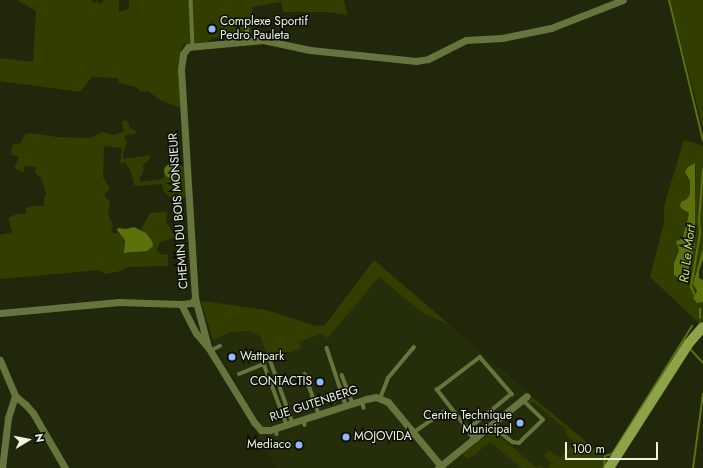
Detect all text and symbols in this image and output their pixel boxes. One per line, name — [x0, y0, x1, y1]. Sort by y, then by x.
place label: Complexe Sportif Pedro Pauleta — [220, 15, 308, 43]
marker: Complexe Sportif Pedro Pauleta — [207, 24, 217, 34]
street label: CHEMIN DU BOIS MONSIEUR — [166, 133, 192, 289]
water label: Ru Le Mort — [677, 224, 699, 284]
place label: Wattpark — [240, 350, 284, 364]
marker: Wattpark — [227, 352, 237, 362]
place label: CONTACTIS — [250, 375, 312, 389]
marker: CONTACTIS — [315, 377, 325, 387]
street label: RUE GUTENBERG — [268, 383, 360, 425]
place label: Centre Technique Municipal — [423, 409, 512, 437]
marker: Centre Technique Municipal — [515, 418, 525, 428]
north arrow — [8, 420, 48, 460]
place label: MOJOVIDA — [354, 430, 412, 444]
text: N — [31, 432, 48, 444]
marker: MOJOVIDA — [341, 432, 351, 442]
scale bar — [567, 434, 660, 460]
place label: Mediaco — [247, 438, 291, 452]
marker: Mediaco — [294, 440, 304, 450]
text: 100 m — [572, 440, 605, 458]

